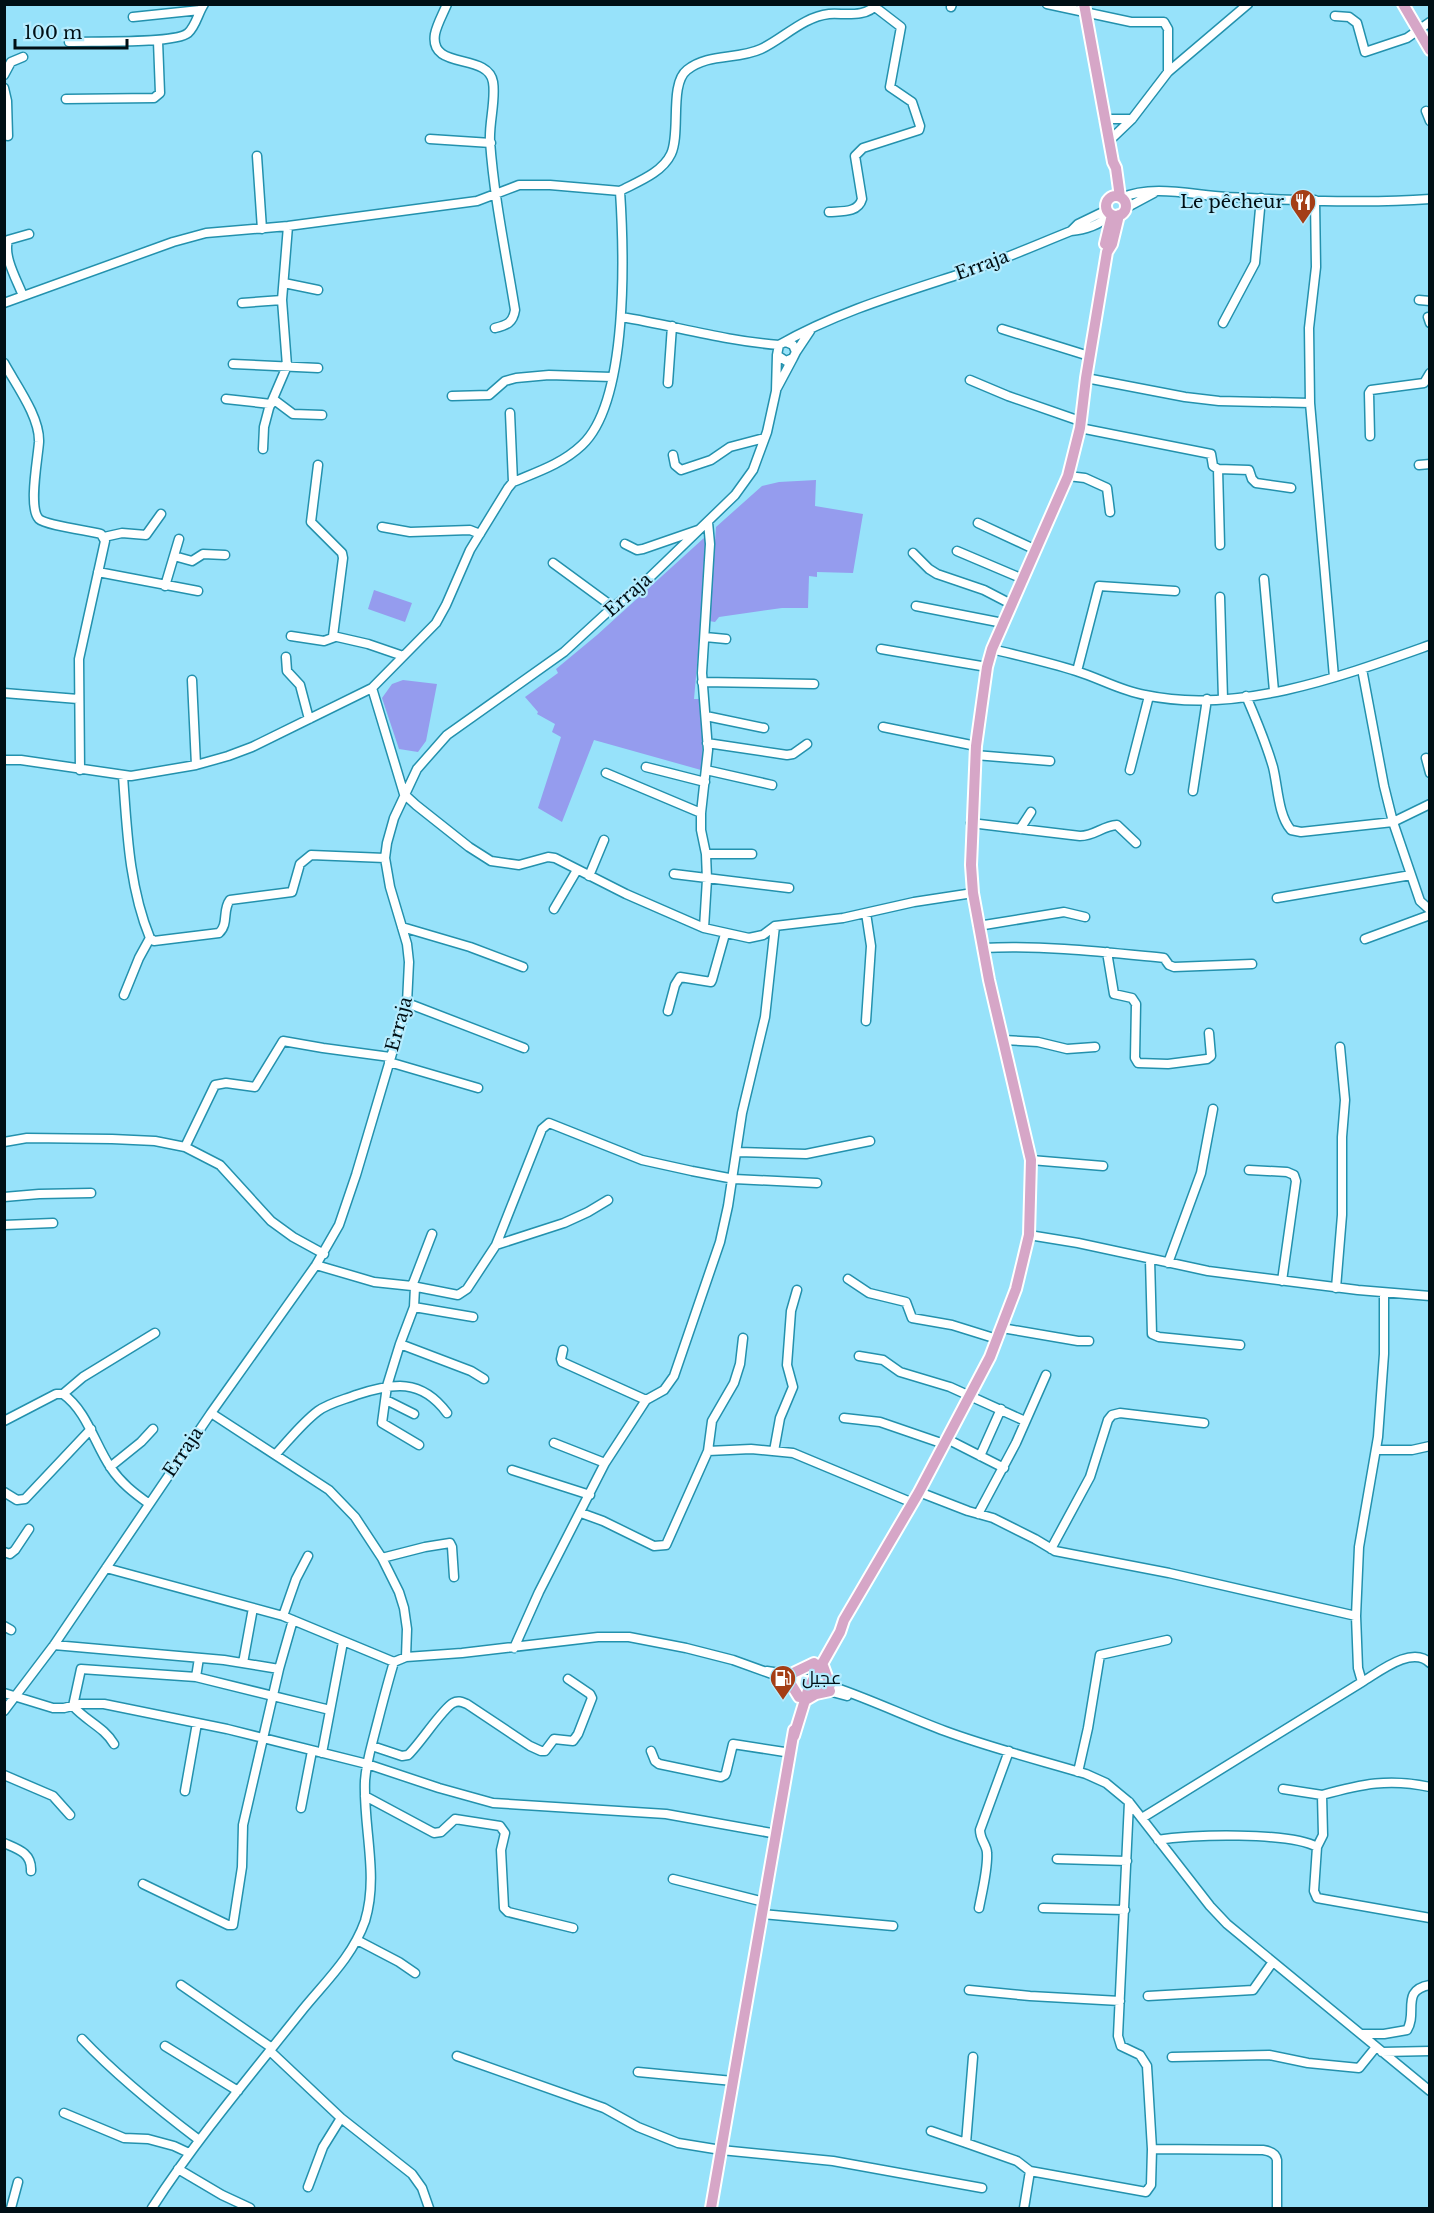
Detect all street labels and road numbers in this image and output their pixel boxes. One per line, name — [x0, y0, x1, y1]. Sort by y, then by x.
street label: Erraja — [952, 245, 1012, 285]
street label: Erraja — [600, 568, 656, 622]
street label: Erraja — [381, 994, 417, 1054]
street label: Erraja — [158, 1423, 208, 1481]

